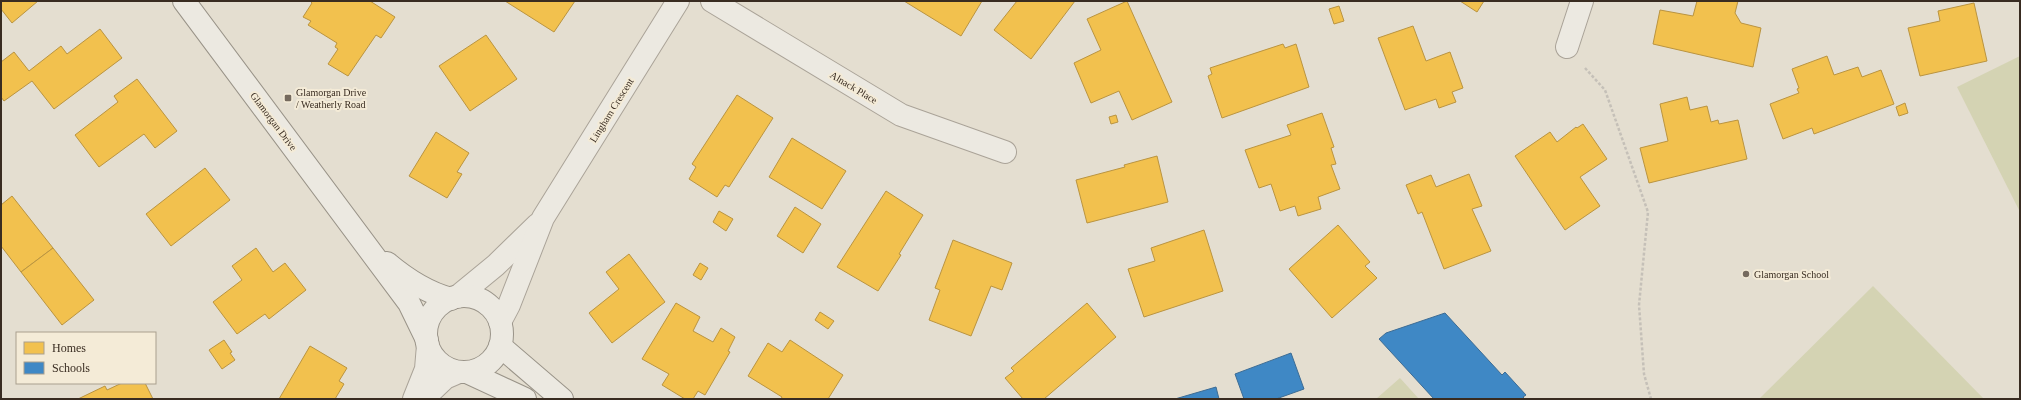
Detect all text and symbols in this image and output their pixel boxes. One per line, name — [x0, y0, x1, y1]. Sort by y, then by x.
street label: Alnack Place — [828, 69, 880, 106]
street label: Lingham Crescent — [587, 76, 636, 144]
place label: Glamorgan Drive / Weatherly Road — [296, 87, 367, 110]
street label: Glamorgan Drive — [248, 90, 299, 153]
marker: Glamorgan Drive / Weatherly Road — [283, 93, 293, 103]
marker: Glamorgan School — [1741, 269, 1751, 279]
place label: Glamorgan School — [1754, 269, 1829, 280]
legend — [16, 332, 156, 384]
text: Homes — [52, 341, 86, 355]
text: Schools — [52, 361, 90, 375]

